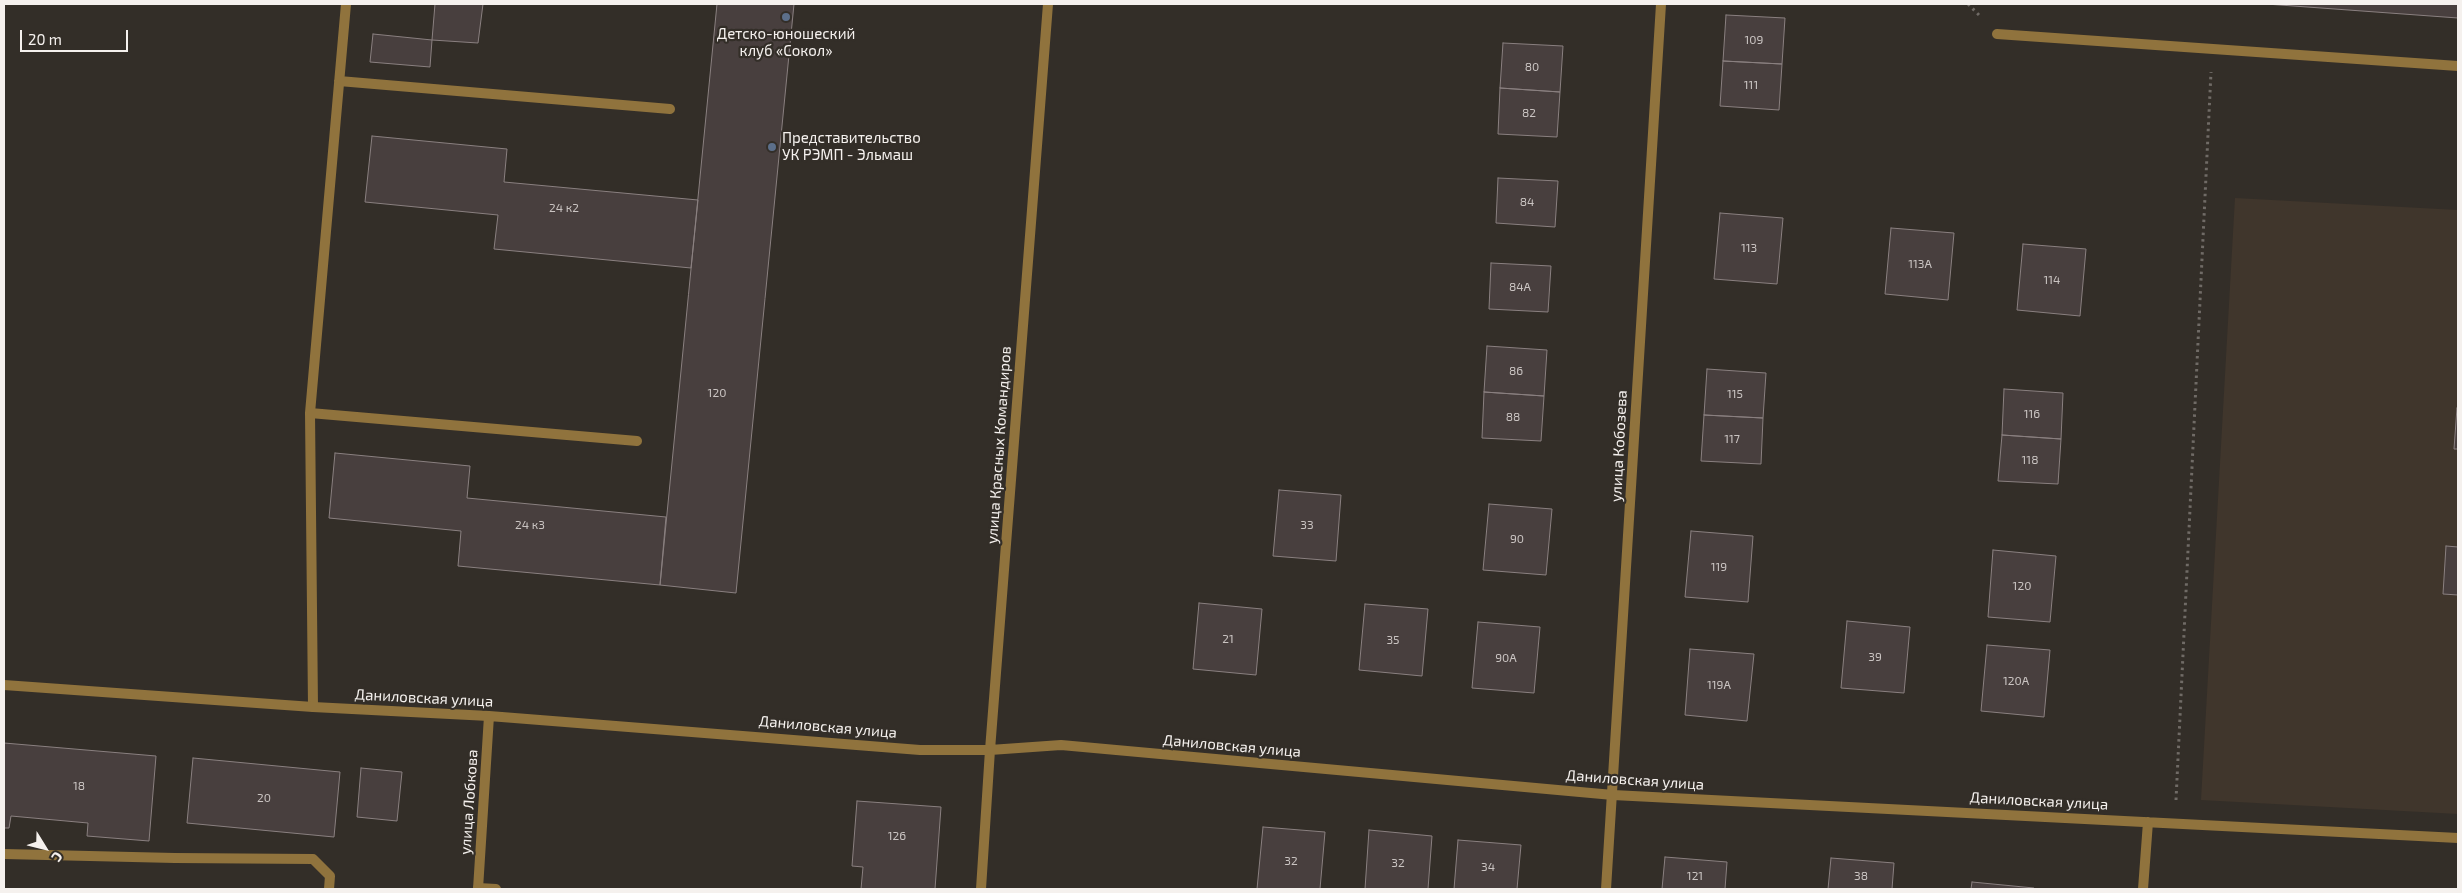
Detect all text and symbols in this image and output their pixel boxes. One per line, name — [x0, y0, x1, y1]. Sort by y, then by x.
marker: Детско-юношеский клуб «Сокол» — [780, 11, 792, 23]
scale bar — [22, 20, 130, 52]
place label: Детско-юношеский клуб «Сокол» — [717, 25, 855, 60]
text: 20 m — [28, 30, 62, 48]
house number: 109 — [1745, 33, 1763, 47]
house number: 80 — [1525, 60, 1539, 74]
house number: 111 — [1744, 78, 1758, 92]
house number: 82 — [1522, 106, 1536, 120]
place label: Представительство УК РЭМП - Эльмаш — [782, 129, 921, 164]
marker: Представительство УК РЭМП - Эльмаш — [766, 141, 778, 153]
house number: 84 — [1520, 195, 1534, 209]
house number: 24 к2 — [549, 201, 579, 215]
house number: 113 — [1741, 241, 1757, 255]
house number: 113А — [1908, 257, 1932, 271]
house number: 114 — [2044, 273, 2060, 287]
house number: 84А — [1509, 280, 1531, 294]
street label: улица Красных Командиров — [983, 345, 1015, 545]
house number: 86 — [1509, 364, 1523, 378]
house number: 120 — [708, 386, 726, 400]
house number: 115 — [1727, 387, 1743, 401]
street label: улица Кобозева — [1607, 390, 1631, 502]
house number: 116 — [2024, 407, 2040, 421]
house number: 88 — [1506, 410, 1520, 424]
house number: 117 — [1724, 432, 1740, 446]
house number: 118 — [2022, 453, 2038, 467]
house number: 24 к3 — [515, 518, 545, 532]
house number: 33 — [1300, 518, 1314, 532]
house number: 90 — [1510, 532, 1524, 546]
house number: 119 — [1711, 560, 1727, 574]
house number: 120 — [2013, 579, 2031, 593]
house number: 21 — [1222, 632, 1234, 646]
house number: 35 — [1386, 633, 1400, 647]
house number: 39 — [1868, 650, 1882, 664]
house number: 90А — [1495, 651, 1517, 665]
house number: 120А — [2003, 674, 2029, 688]
house number: 119А — [1707, 678, 1731, 692]
street label: Даниловская улица — [354, 685, 494, 711]
street label: Даниловская улица — [758, 712, 898, 742]
street label: Даниловская улица — [1162, 731, 1302, 761]
street label: улица Лобкова — [456, 749, 482, 855]
street label: Даниловская улица — [1565, 766, 1705, 794]
house number: 18 — [73, 779, 85, 793]
street label: Даниловская улица — [1969, 788, 2109, 814]
house number: 20 — [257, 791, 271, 805]
north arrow — [20, 823, 70, 873]
house number: 126 — [888, 829, 906, 843]
text: С — [48, 849, 67, 865]
house number: 32 — [1284, 854, 1298, 868]
house number: 32 — [1391, 856, 1405, 870]
house number: 34 — [1481, 860, 1495, 874]
house number: 121 — [1687, 869, 1703, 883]
house number: 38 — [1854, 869, 1868, 883]

